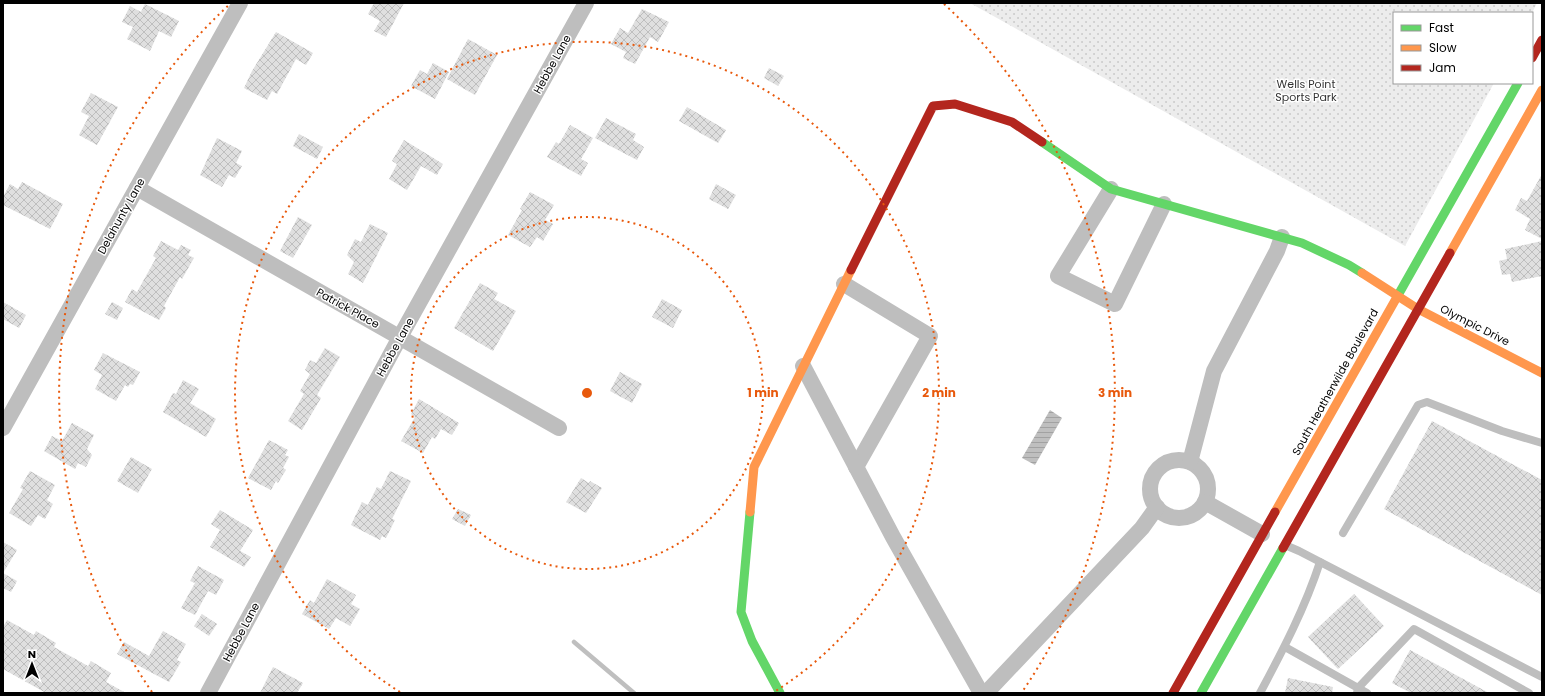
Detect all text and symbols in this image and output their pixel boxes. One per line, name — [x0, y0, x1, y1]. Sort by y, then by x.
legend — [1393, 12, 1533, 84]
text: Fast — [1429, 19, 1454, 36]
street label: Hebbe Lane — [529, 31, 575, 96]
text: Slow — [1429, 39, 1457, 56]
text: Jam — [1429, 59, 1456, 76]
park label: Wells Point Sports Park — [1275, 76, 1337, 105]
street label: Delahunty Lane — [93, 175, 149, 257]
street label: Patrick Place — [314, 284, 383, 332]
street label: Olympic Drive — [1437, 301, 1513, 350]
street label: South Heatherwilde Boulevard — [1288, 306, 1382, 458]
street label: Hebbe Lane — [372, 314, 418, 379]
text: 1 min — [747, 384, 779, 401]
text: 2 min — [922, 384, 956, 401]
text: 3 min — [1098, 384, 1132, 401]
centre of rings — [580, 386, 594, 400]
street label: Hebbe Lane — [219, 599, 263, 664]
north arrow — [12, 644, 52, 684]
text: N — [28, 646, 36, 662]

